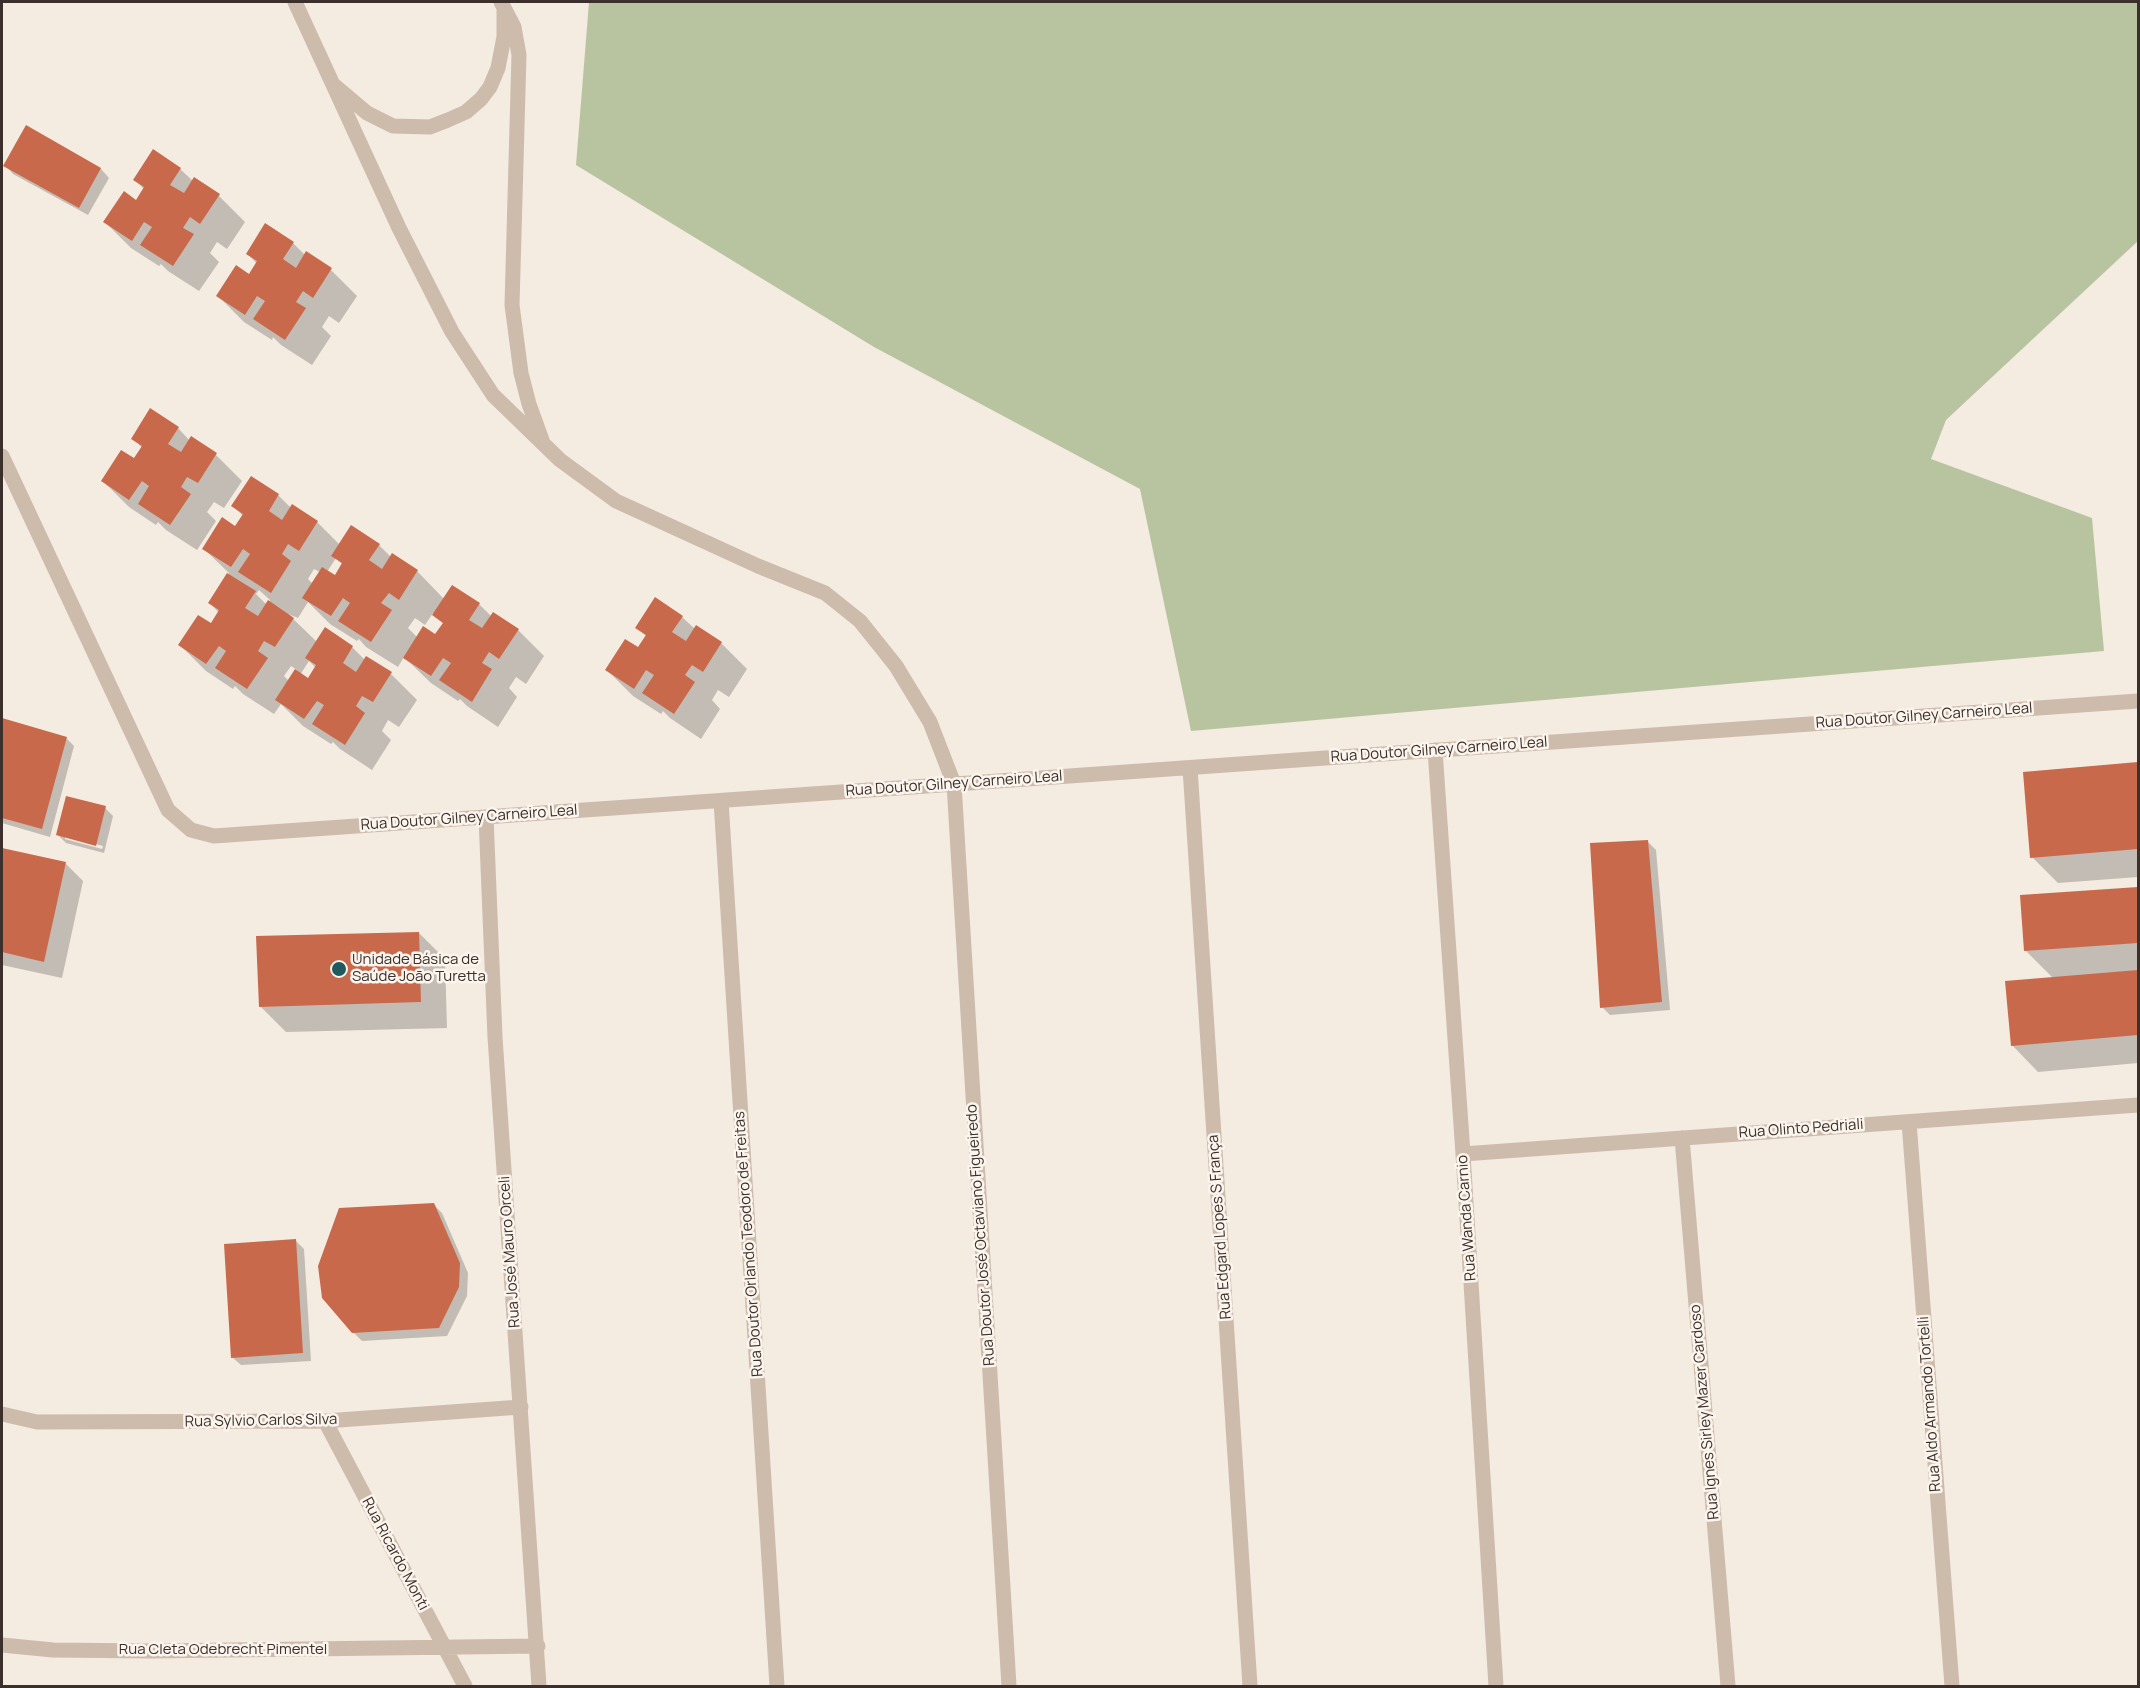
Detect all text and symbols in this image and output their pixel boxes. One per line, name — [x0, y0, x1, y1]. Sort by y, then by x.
street label: Rua Doutor Gilney Carneiro Leal — [1815, 699, 2033, 733]
street label: Rua Doutor Gilney Carneiro Leal — [1330, 733, 1548, 767]
street label: Rua Doutor Gilney Carneiro Leal — [845, 767, 1063, 801]
street label: Rua Doutor Gilney Carneiro Leal — [360, 801, 578, 835]
place label: Unidade Básica de Saúde João Turetta — [352, 951, 486, 986]
marker: Unidade Básica de Saúde João Turetta — [330, 960, 348, 978]
street label: Rua Doutor José Octaviano Figueiredo — [963, 1104, 999, 1366]
street label: Rua Doutor Orlando Teodoro de Freitas — [731, 1110, 767, 1378]
street label: Rua Olinto Pedriali — [1738, 1116, 1864, 1142]
street label: Rua Edgard Lopes S França — [1205, 1134, 1235, 1320]
street label: Rua Wanda Carnio — [1454, 1154, 1480, 1282]
street label: Rua José Mauro Orceli — [496, 1176, 524, 1328]
street label: Rua Ignes Sirley Mazer Cardoso — [1687, 1304, 1723, 1520]
street label: Rua Aldo Armando Tortelli — [1915, 1316, 1945, 1492]
street label: Rua Sylvio Carlos Silva — [185, 1411, 337, 1431]
street label: Rua Ricardo Monti — [358, 1495, 432, 1613]
street label: Rua Cleta Odebrecht Pimentel — [119, 1641, 327, 1659]

